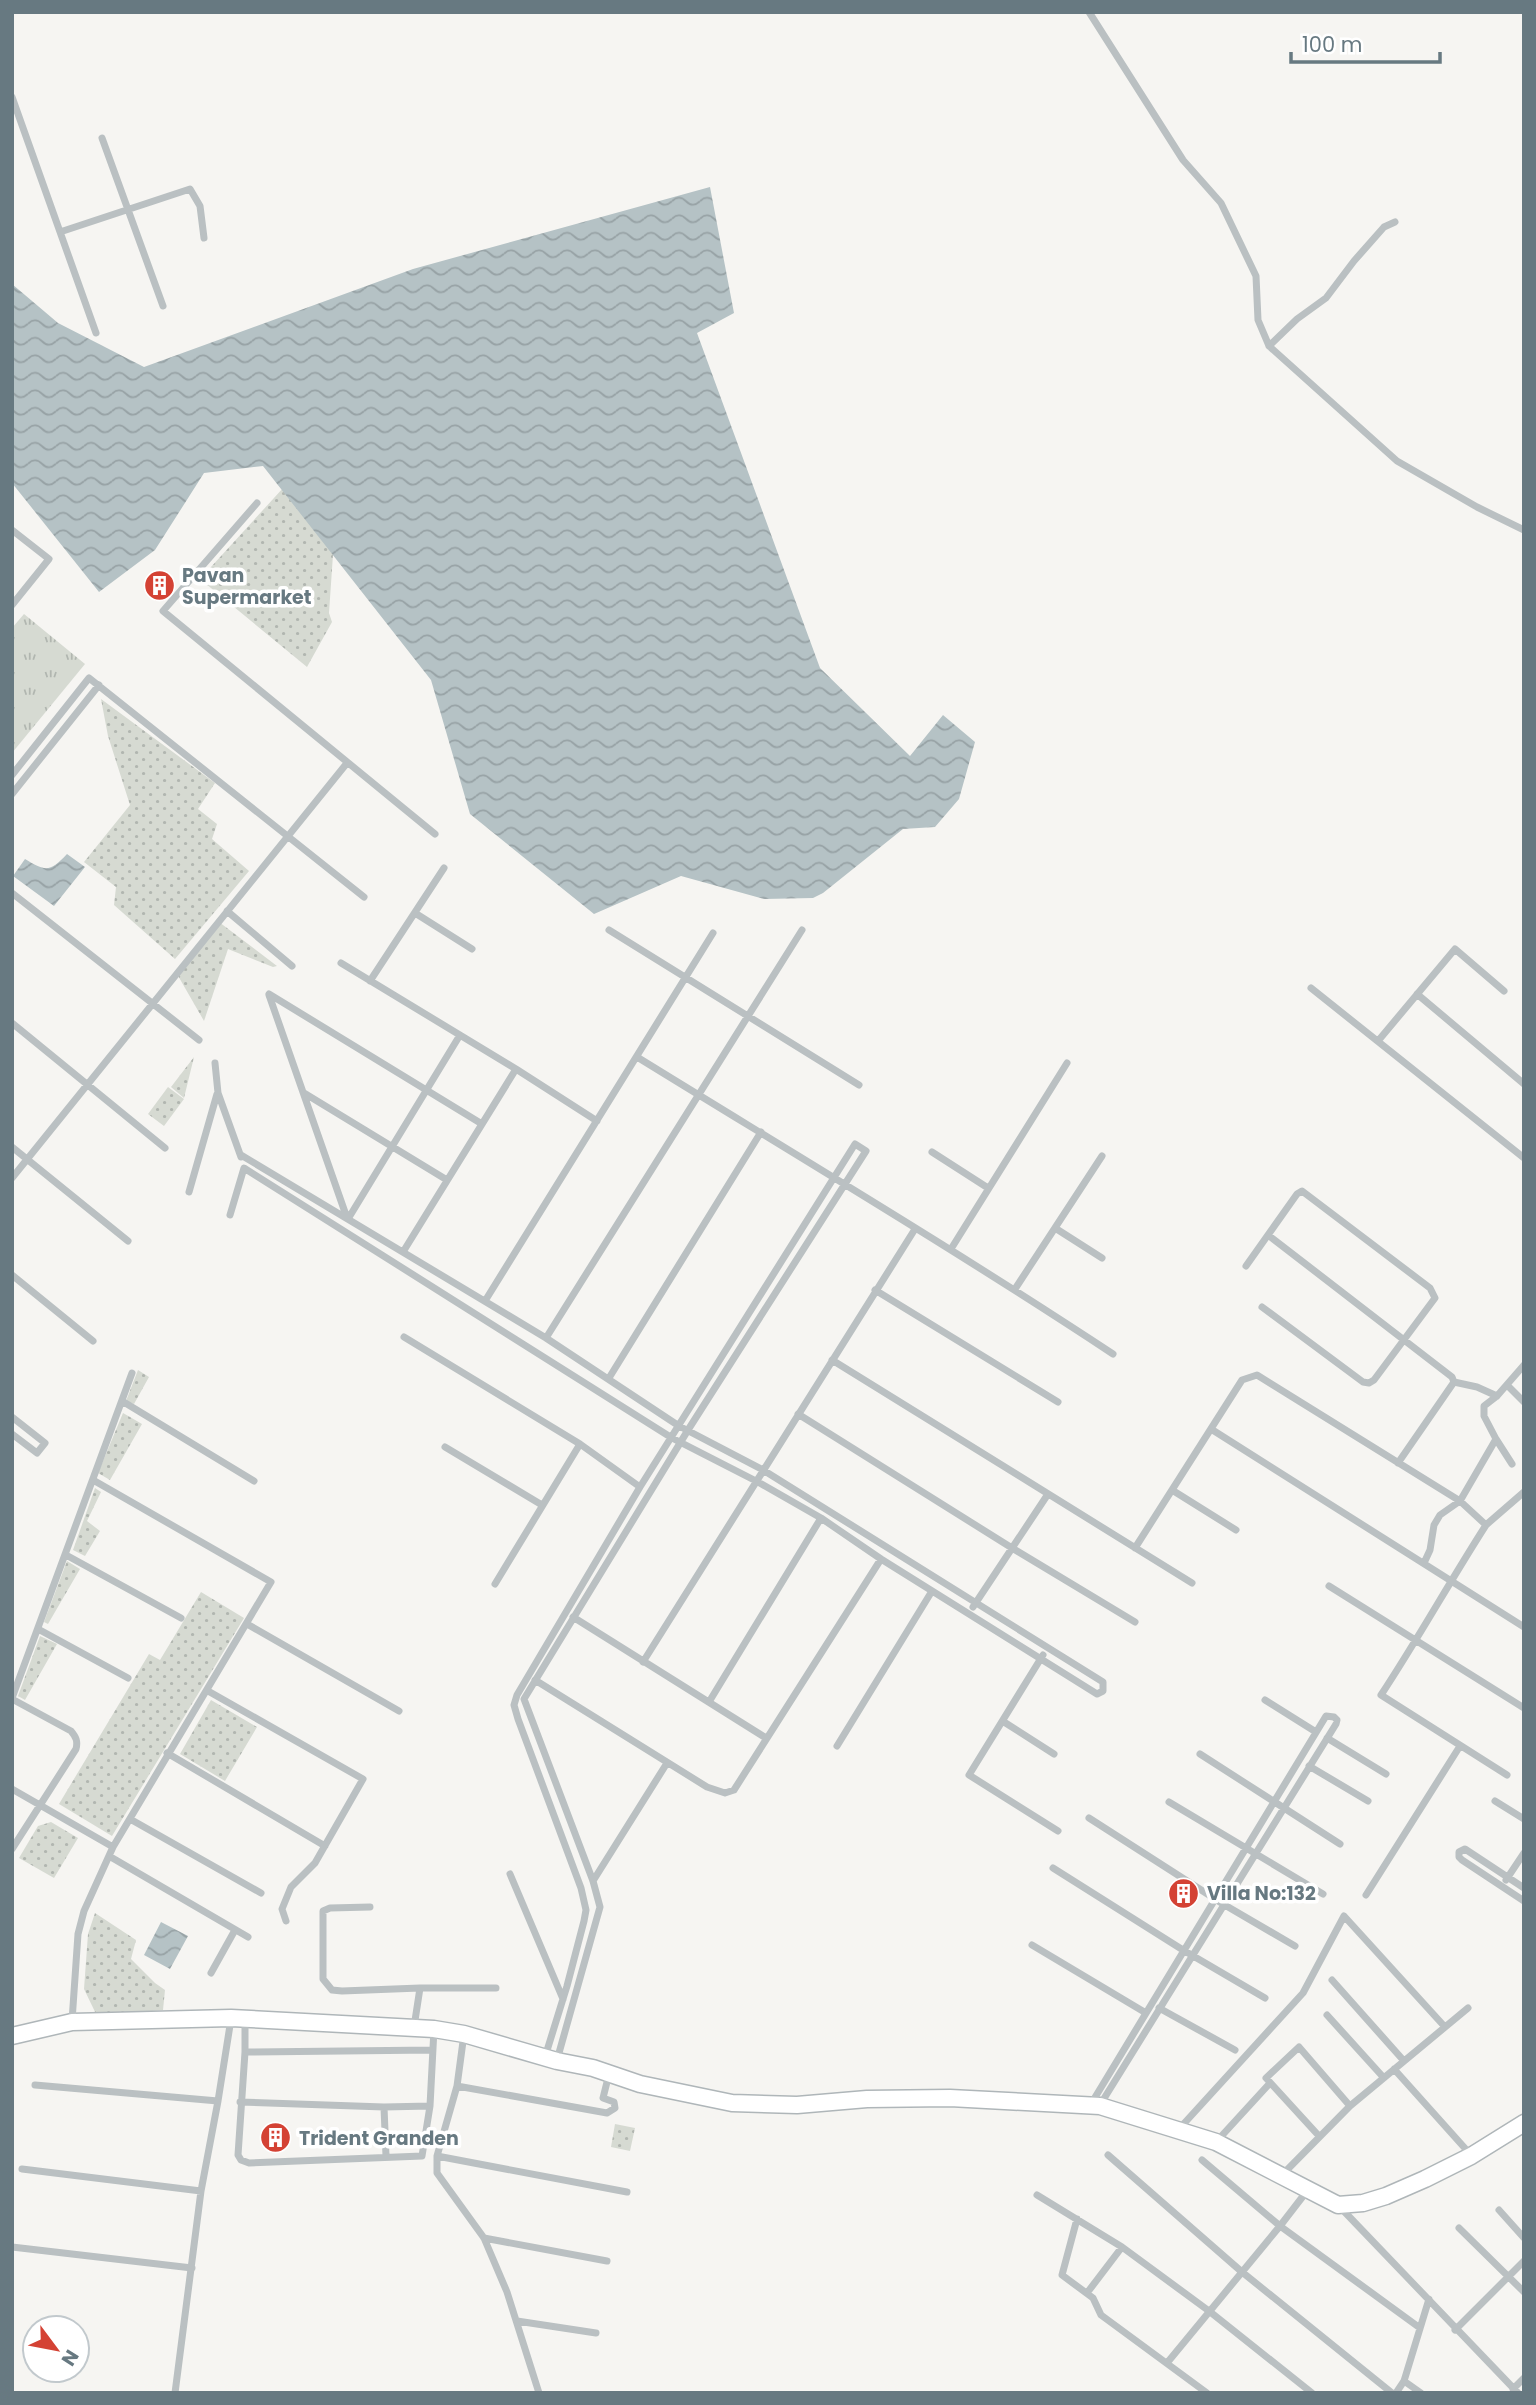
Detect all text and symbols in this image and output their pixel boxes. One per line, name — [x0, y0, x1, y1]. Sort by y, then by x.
scale bar — [1291, 21, 1440, 65]
text: 100 m — [1302, 30, 1362, 59]
place label: Pavan Supermarket — [182, 562, 312, 611]
building icon: Pavan Supermarket — [142, 569, 176, 603]
building icon: Villa No:132 — [1167, 1876, 1201, 1910]
place label: Villa No:132 — [1207, 1880, 1316, 1907]
building icon: Trident Granden — [259, 2121, 293, 2155]
place label: Trident Granden — [299, 2125, 459, 2152]
north arrow — [21, 2314, 91, 2384]
text: N — [55, 2345, 85, 2371]

